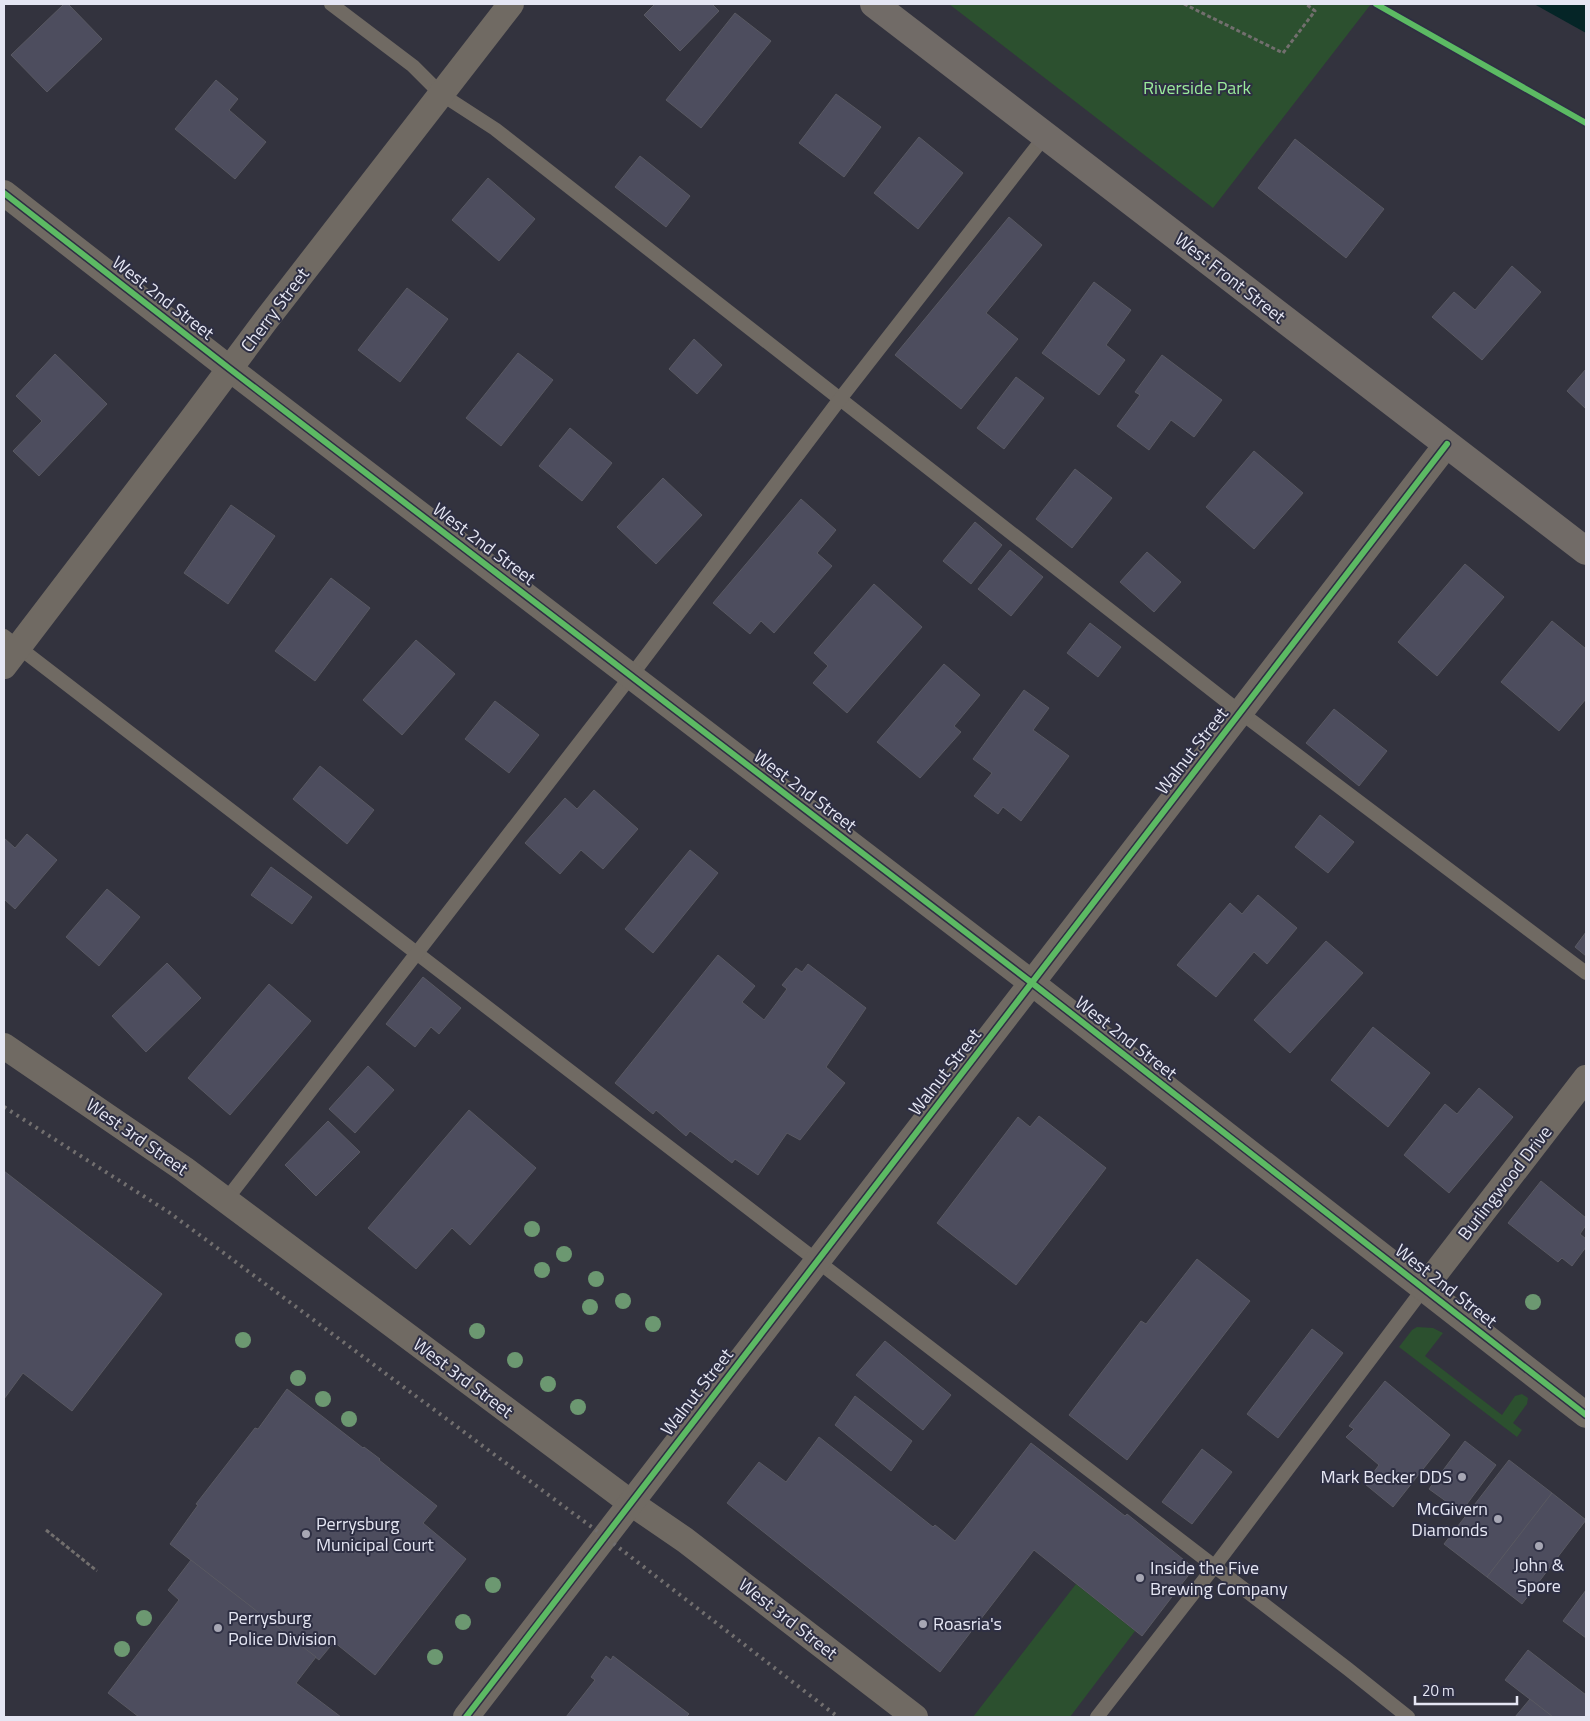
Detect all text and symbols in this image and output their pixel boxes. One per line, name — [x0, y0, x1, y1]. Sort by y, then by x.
park label: Riverside Park — [1143, 74, 1251, 101]
street label: West Front Street — [1169, 226, 1292, 330]
street label: West 2nd Street — [107, 249, 221, 347]
street label: Cherry Street — [234, 261, 316, 358]
street label: West 2nd Street — [427, 496, 542, 592]
street label: Walnut Street — [1149, 701, 1235, 800]
street label: West 2nd Street — [748, 743, 863, 839]
street label: West 2nd Street — [1070, 989, 1184, 1087]
street label: Walnut Street — [902, 1022, 988, 1121]
street label: West 3rd Street — [81, 1091, 194, 1182]
street label: Burlingwood Drive — [1451, 1119, 1558, 1246]
street label: West 2nd Street — [1390, 1237, 1504, 1335]
street label: West 3rd Street — [408, 1331, 520, 1425]
street label: Walnut Street — [654, 1342, 740, 1441]
place label: Mark Becker DDS — [1320, 1463, 1452, 1490]
marker: Mark Becker DDS — [1456, 1471, 1468, 1483]
place label: McGivern Diamonds — [1411, 1495, 1488, 1543]
place label: Perrysburg Municipal Court — [316, 1510, 435, 1558]
marker: McGivern Diamonds — [1492, 1513, 1504, 1525]
marker: Perrysburg Municipal Court — [300, 1528, 312, 1540]
marker: John & Spore — [1533, 1540, 1545, 1552]
place label: John & Spore — [1514, 1551, 1565, 1599]
place label: Inside the Five Brewing Company — [1150, 1554, 1288, 1602]
street label: West 3rd Street — [733, 1571, 844, 1666]
marker: Inside the Five Brewing Company — [1134, 1572, 1146, 1584]
place label: Perrysburg Police Division — [228, 1604, 337, 1652]
place label: Roasria's — [933, 1610, 1002, 1637]
marker: Roasria's — [917, 1618, 929, 1630]
marker: Perrysburg Police Division — [212, 1622, 224, 1634]
scale bar — [1415, 1674, 1518, 1706]
text: 20 m — [1422, 1679, 1455, 1702]

